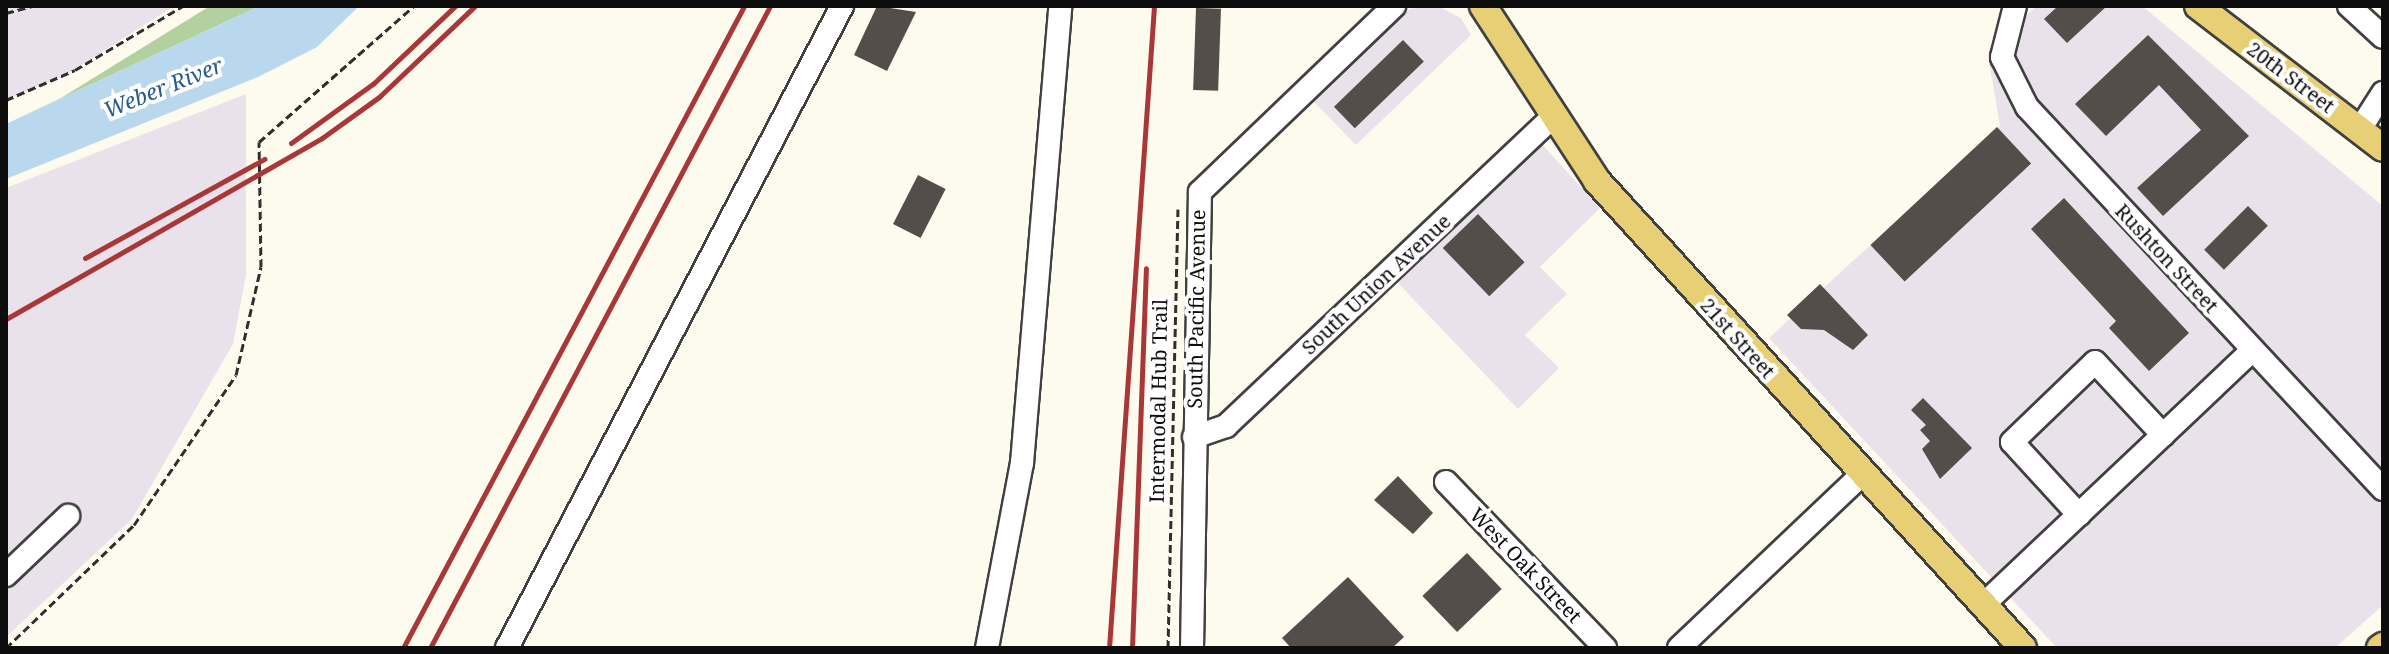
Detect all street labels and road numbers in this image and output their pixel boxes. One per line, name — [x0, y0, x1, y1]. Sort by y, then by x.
street label: 20th Street — [2243, 36, 2339, 118]
street label: Rushton Street — [2110, 199, 2224, 317]
street label: South Pacific Avenue — [1182, 209, 1210, 409]
street label: South Union Avenue — [1297, 209, 1455, 359]
street label: 21st Street — [1696, 293, 1780, 383]
street label: Intermodal Hub Trail — [1144, 299, 1172, 503]
street label: West Oak Street — [1465, 503, 1587, 627]

